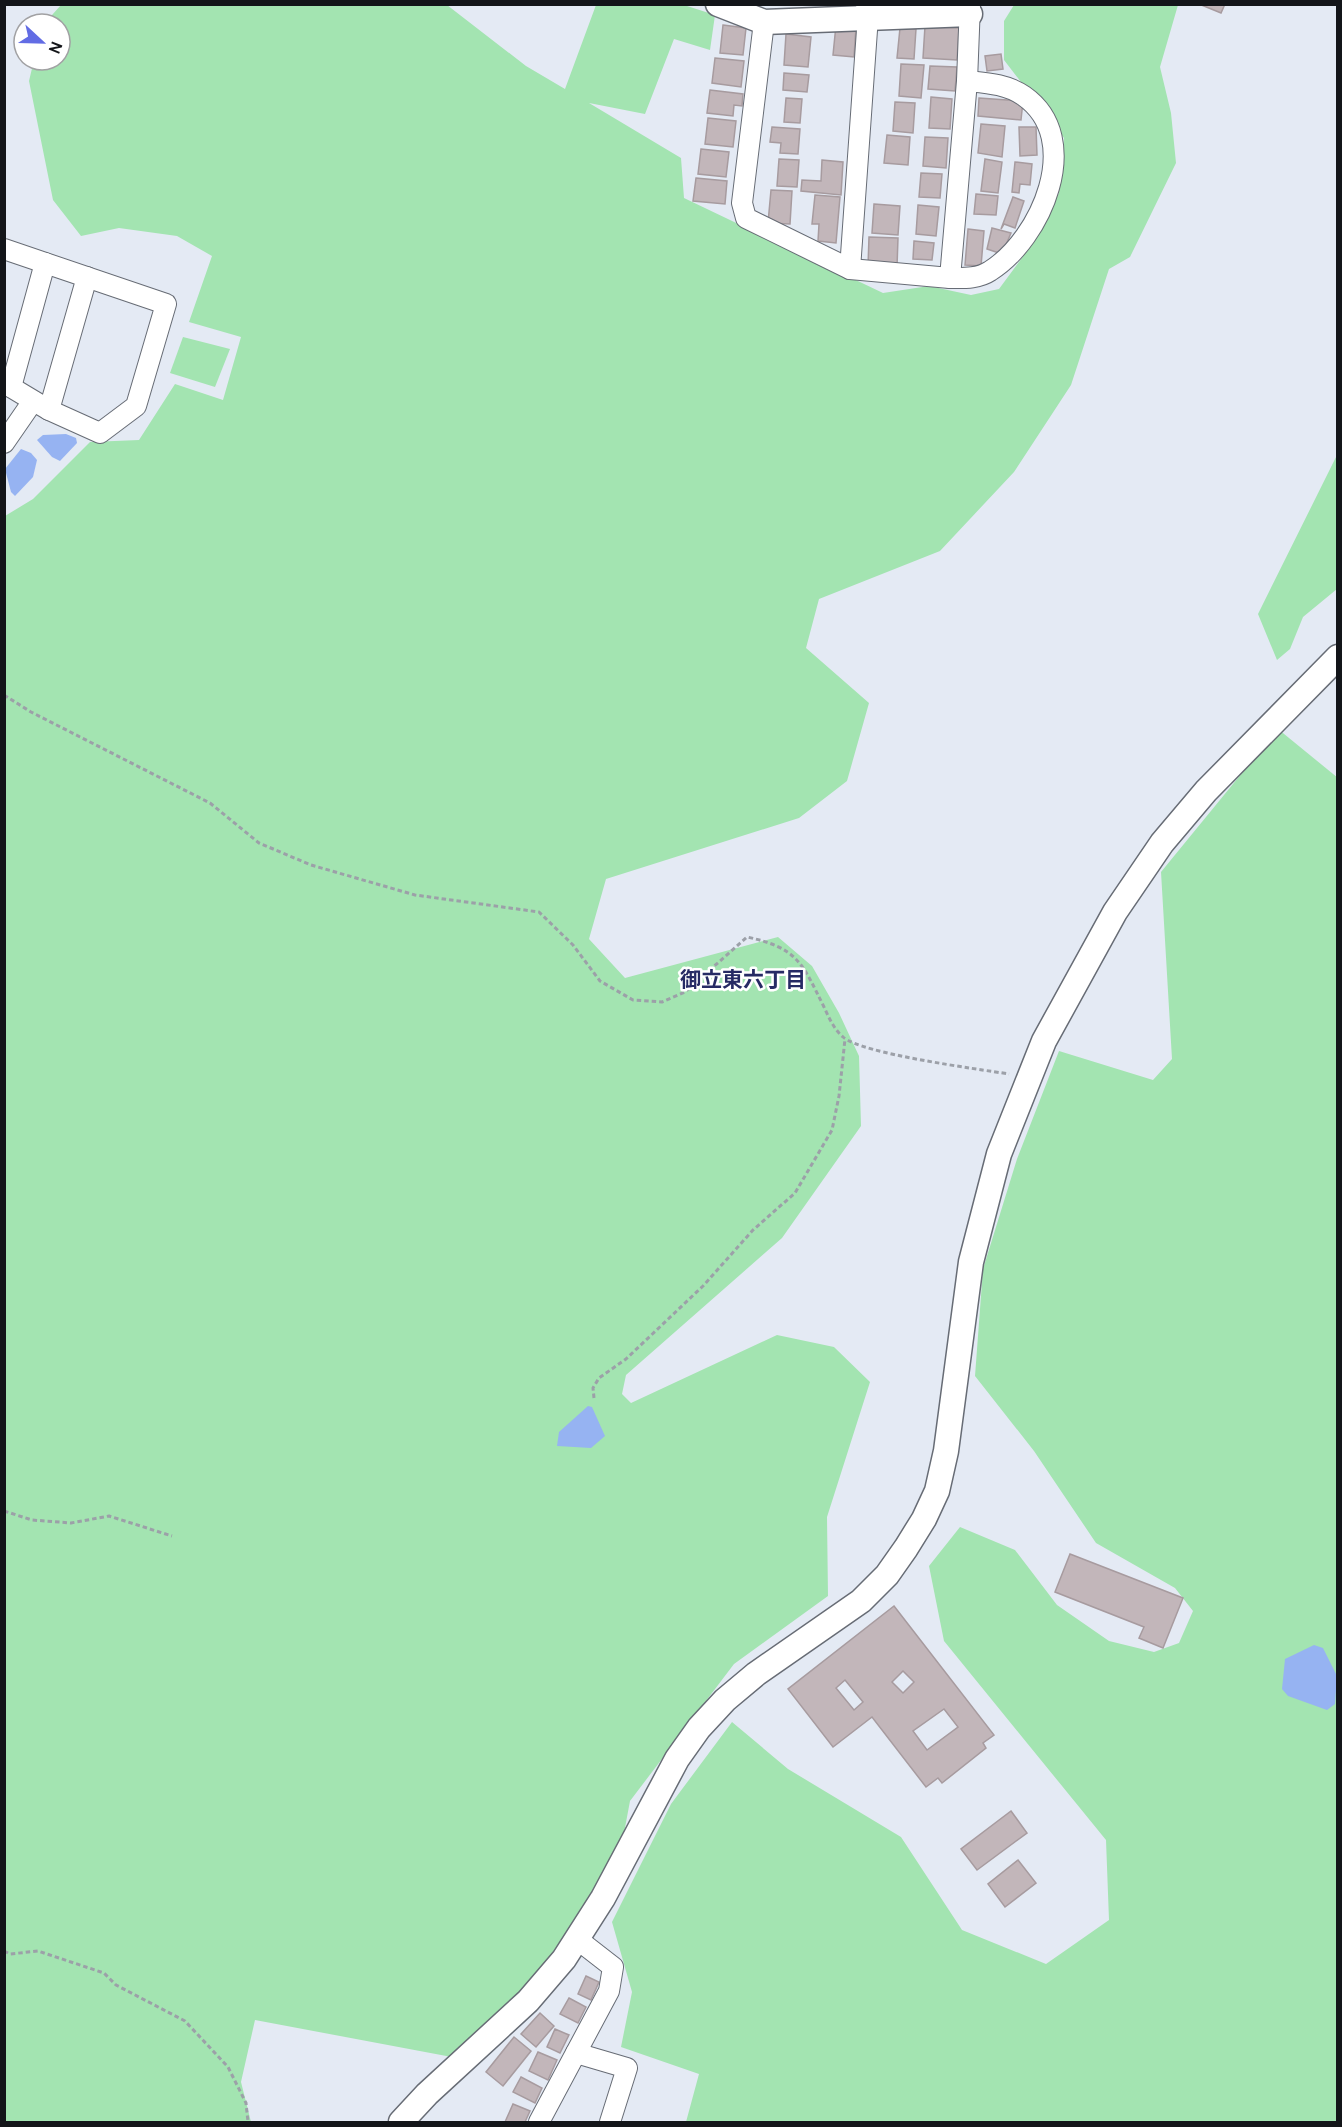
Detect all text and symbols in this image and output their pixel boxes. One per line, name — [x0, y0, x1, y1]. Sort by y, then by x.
north arrow — [12, 12, 72, 72]
text: N — [45, 39, 66, 56]
district label: 御立東六丁目 — [680, 967, 806, 992]

